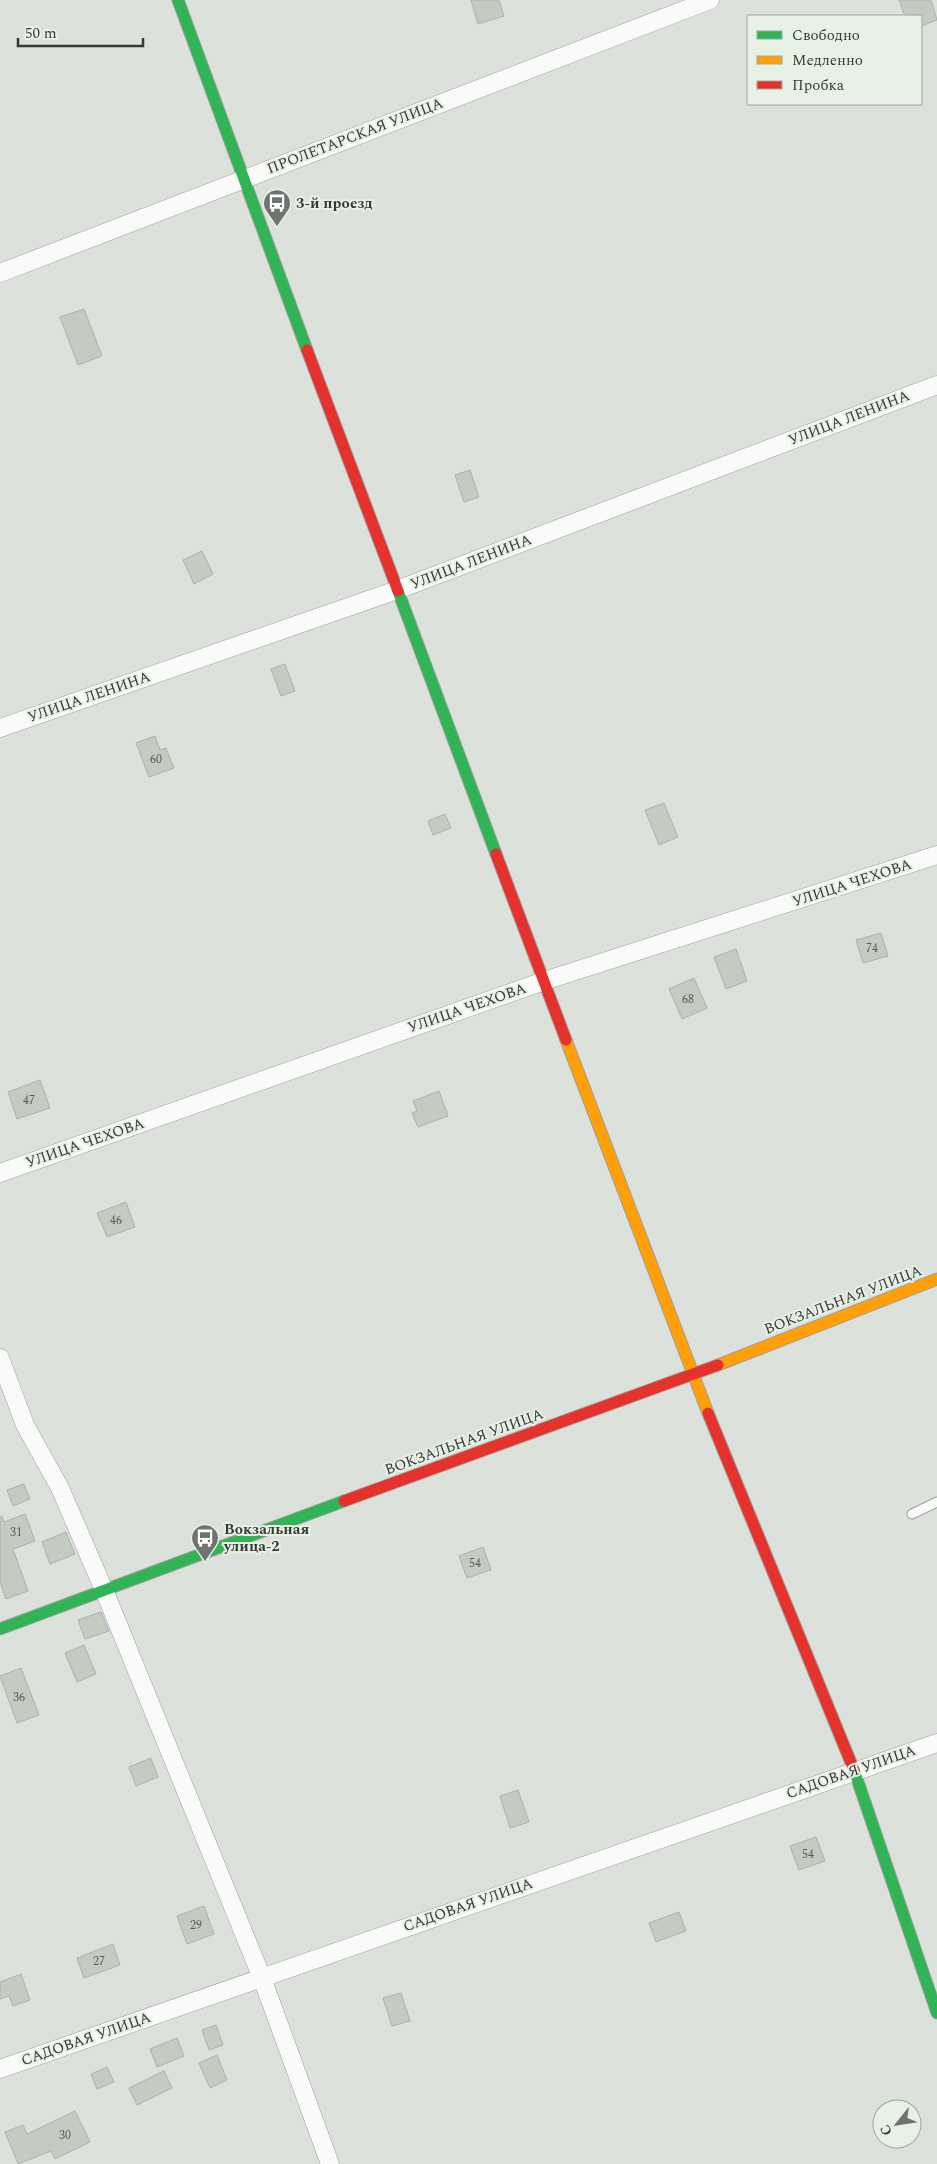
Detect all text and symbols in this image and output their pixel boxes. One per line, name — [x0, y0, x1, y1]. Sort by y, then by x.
scale bar — [18, 15, 142, 47]
legend — [747, 15, 922, 105]
text: 50 m — [25, 22, 57, 45]
text: Свободно — [792, 24, 860, 47]
text: Медленно — [792, 49, 863, 72]
text: Пробка — [792, 74, 845, 97]
street label: ПРОЛЕТАРСКАЯ УЛИЦА — [264, 92, 446, 180]
bus stop icon: 3-й проезд — [262, 188, 292, 227]
place label: 3-й проезд — [296, 192, 373, 215]
street label: УЛИЦА ЛЕНИНА — [785, 384, 913, 452]
street label: УЛИЦА ЛЕНИНА — [407, 528, 535, 596]
street label: УЛИЦА ЛЕНИНА — [25, 665, 153, 729]
house number: 60 — [150, 750, 162, 769]
street label: УЛИЦА ЧЕХОВА — [789, 853, 915, 913]
house number: 74 — [866, 939, 878, 958]
street label: УЛИЦА ЧЕХОВА — [405, 977, 529, 1039]
house number: 68 — [682, 990, 694, 1009]
house number: 47 — [23, 1091, 35, 1110]
street label: УЛИЦА ЧЕХОВА — [23, 1112, 147, 1174]
house number: 46 — [110, 1211, 122, 1230]
street label: ВОКЗАЛЬНАЯ УЛИЦА — [761, 1259, 925, 1341]
street label: ВОКЗАЛЬНАЯ УЛИЦА — [381, 1403, 547, 1481]
place label: Вокзальная улица-2 — [223, 1518, 310, 1558]
house number: 31 — [10, 1523, 22, 1542]
bus stop icon: Вокзальная улица-2 — [190, 1523, 220, 1562]
house number: 54 — [469, 1554, 481, 1573]
house number: 36 — [13, 1688, 25, 1707]
street label: САДОВАЯ УЛИЦА — [783, 1739, 919, 1805]
house number: 54 — [802, 1845, 814, 1864]
street label: САДОВАЯ УЛИЦА — [400, 1872, 536, 1938]
house number: 29 — [190, 1916, 202, 1935]
house number: 27 — [93, 1952, 105, 1971]
street label: САДОВАЯ УЛИЦА — [18, 2006, 154, 2072]
north arrow — [872, 2099, 922, 2149]
text: С — [875, 2121, 898, 2140]
house number: 30 — [59, 2126, 71, 2145]

